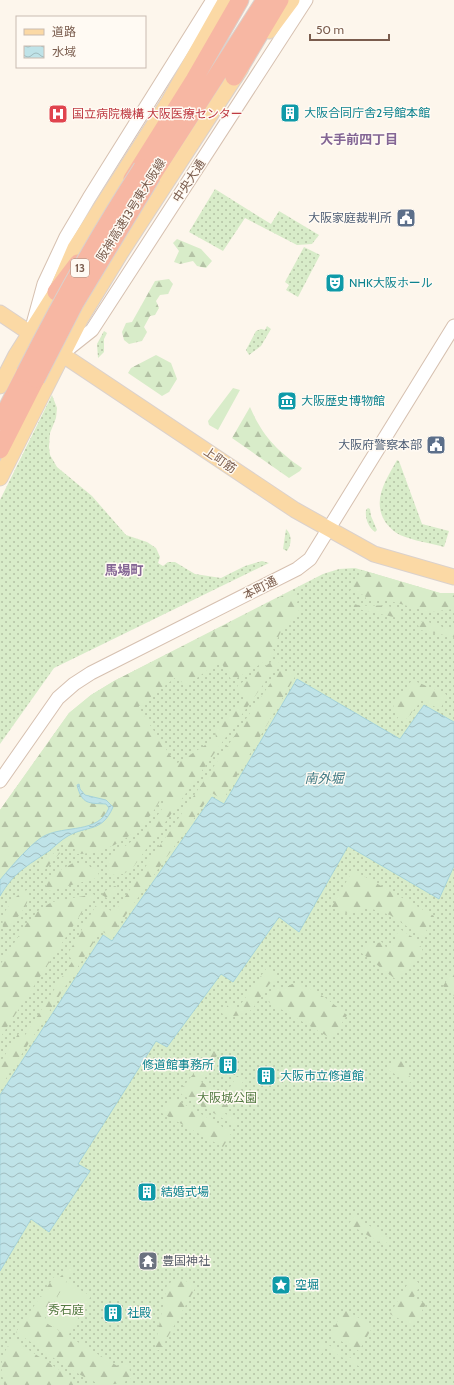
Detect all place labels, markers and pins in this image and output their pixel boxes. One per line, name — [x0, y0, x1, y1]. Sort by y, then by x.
building icon: 大阪合同庁舎2号館本館 — [279, 102, 301, 124]
hospital icon: 国立病院機構 大阪医療センター — [47, 103, 69, 125]
place label: 大阪合同庁舎2号館本館 — [304, 105, 430, 120]
place label: 国立病院機構 大阪医療センター — [72, 106, 243, 121]
public building icon: 大阪家庭裁判所 — [395, 207, 417, 229]
place label: 大阪家庭裁判所 — [308, 210, 392, 225]
theatre icon: NHK大阪ホール — [324, 272, 346, 294]
place label: NHK大阪ホール — [349, 275, 433, 290]
museum icon: 大阪歴史博物館 — [276, 390, 298, 412]
place label: 大阪歴史博物館 — [301, 393, 385, 408]
public building icon: 大阪府警察本部 — [425, 434, 447, 456]
place label: 大阪府警察本部 — [338, 437, 422, 452]
building icon: 修道館事務所 — [217, 1054, 239, 1076]
place label: 修道館事務所 — [142, 1057, 214, 1072]
building icon: 大阪市立修道館 — [255, 1065, 277, 1087]
place label: 大阪市立修道館 — [280, 1068, 364, 1083]
building icon: 結婚式場 — [136, 1181, 158, 1203]
place label: 結婚式場 — [161, 1184, 209, 1199]
temple icon: 豊国神社 — [137, 1250, 159, 1272]
place label: 豊国神社 — [162, 1253, 210, 1268]
place icon: 空堀 — [270, 1274, 292, 1296]
place label: 空堀 — [295, 1277, 319, 1292]
building icon: 社殿 — [102, 1302, 124, 1324]
place label: 社殿 — [127, 1305, 151, 1320]

